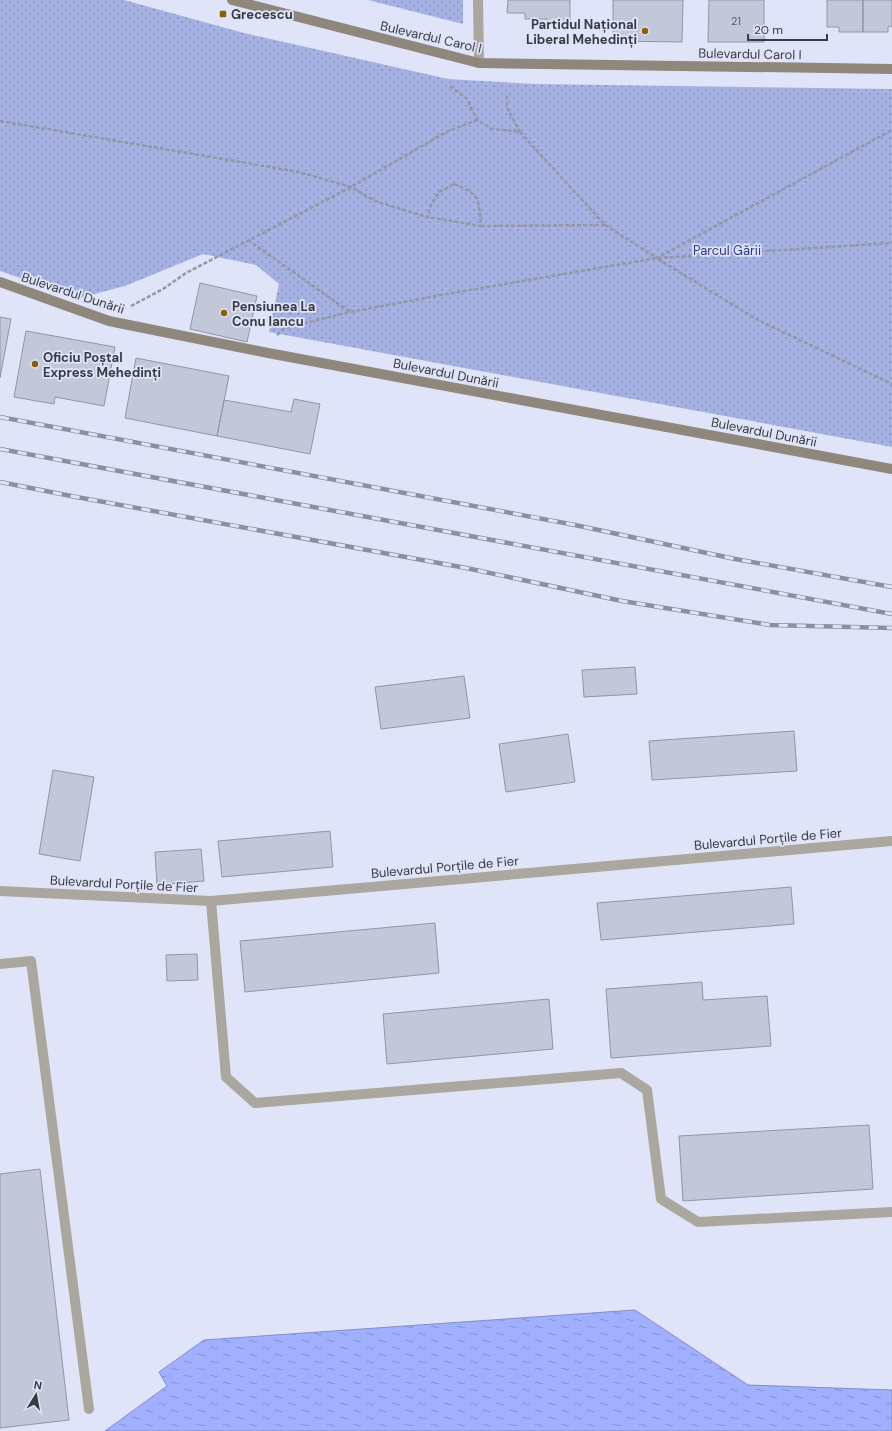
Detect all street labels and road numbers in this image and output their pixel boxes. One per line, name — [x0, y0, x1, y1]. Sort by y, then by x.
street label: Bulevardul Carol I — [379, 17, 483, 57]
street label: Bulevardul Carol I — [698, 45, 802, 63]
street label: Bulevardul Dunării — [19, 268, 127, 318]
street label: Bulevardul Dunării — [392, 354, 500, 392]
street label: Bulevardul Dunării — [710, 413, 818, 451]
street label: Bulevardul Porțile de Fier — [693, 824, 843, 854]
street label: Bulevardul Porțile de Fier — [370, 852, 520, 882]
street label: Bulevardul Porțile de Fier — [49, 872, 199, 896]

